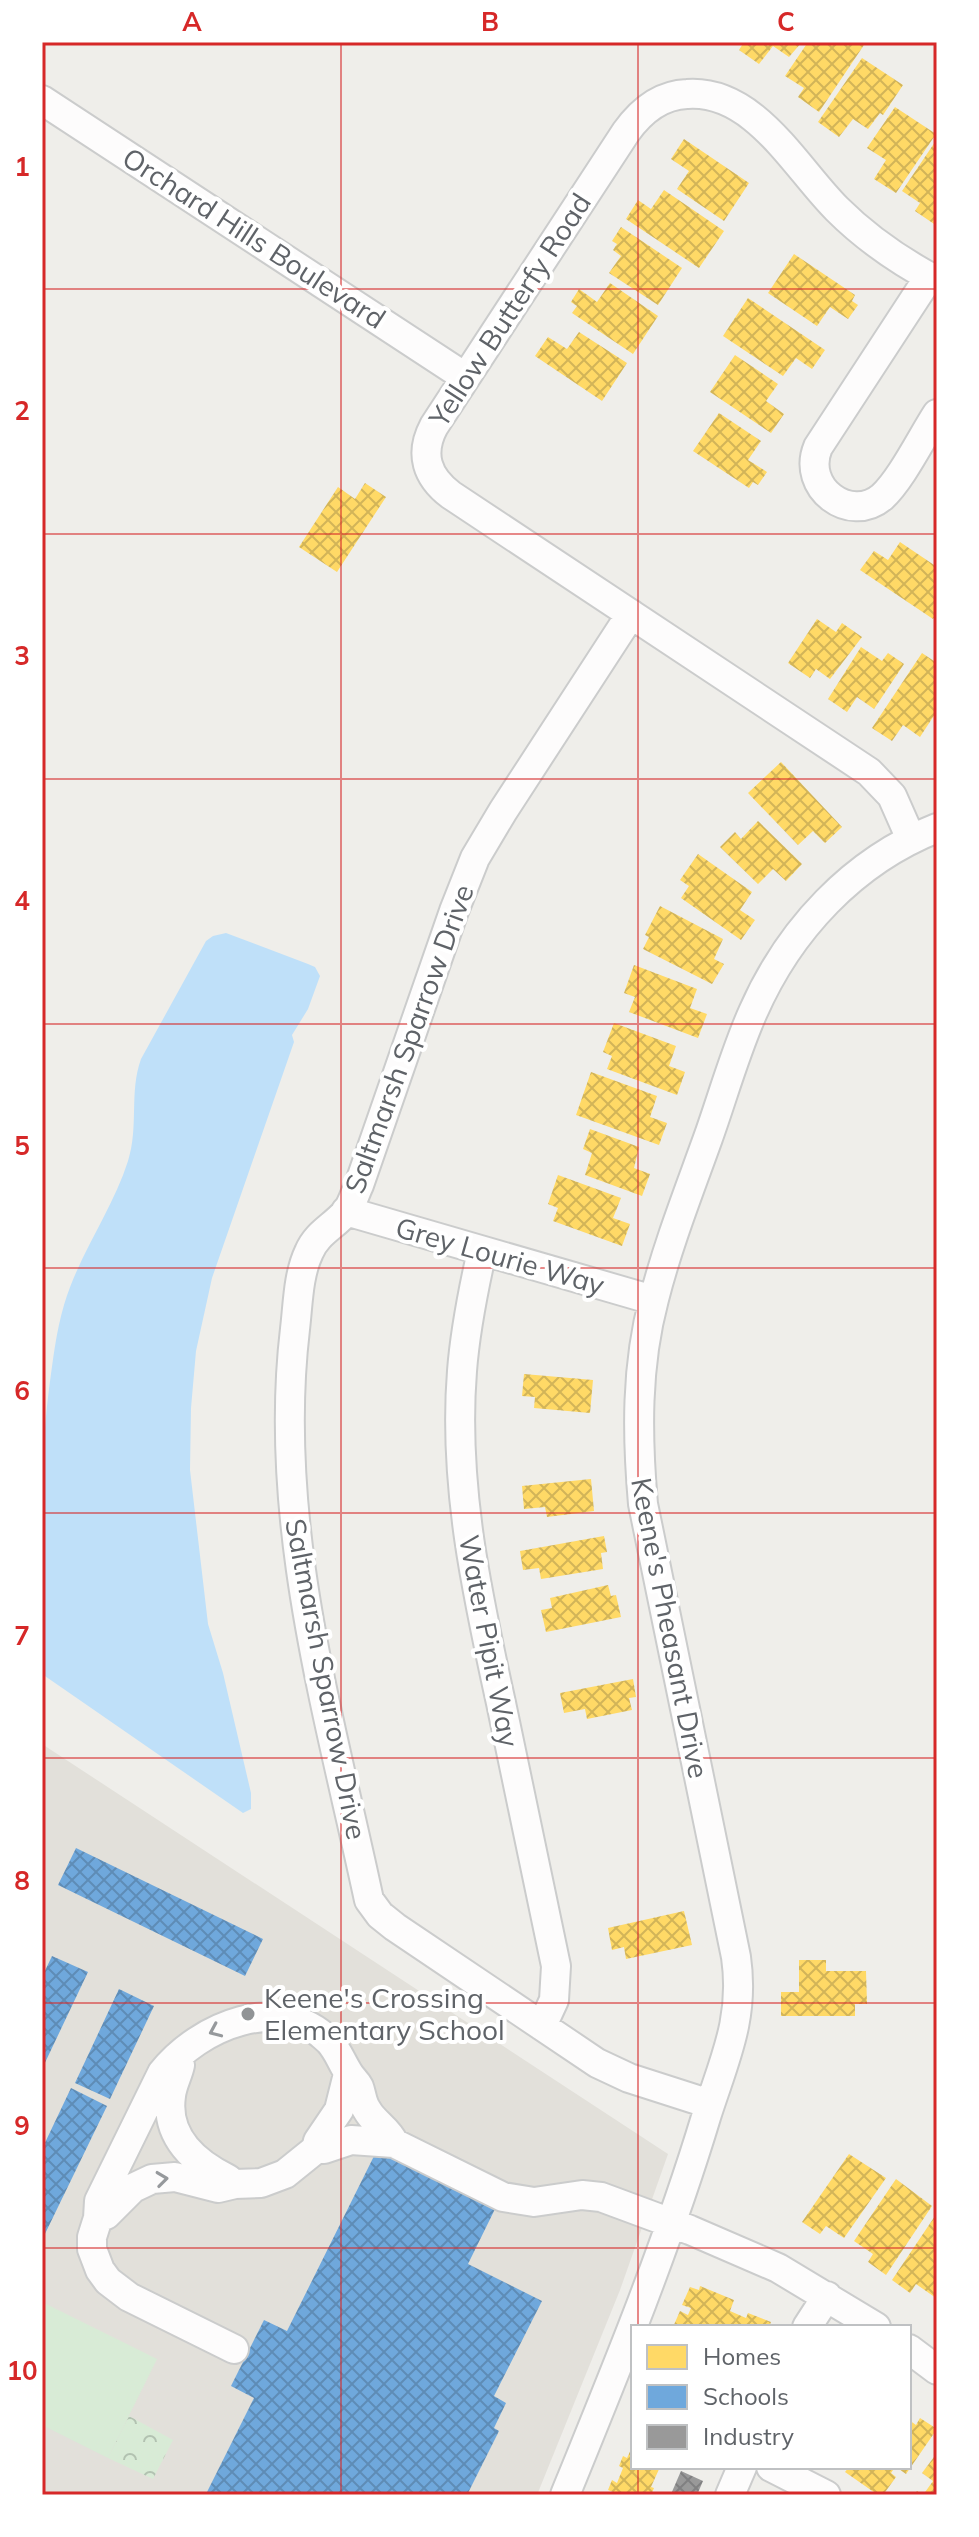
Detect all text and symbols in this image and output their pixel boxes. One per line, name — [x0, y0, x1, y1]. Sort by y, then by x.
text: A — [182, 5, 202, 38]
text: B — [481, 5, 499, 38]
text: C — [777, 5, 795, 38]
street label: Orchard Hills Boulevard — [116, 139, 392, 336]
text: 1 — [14, 150, 30, 183]
street label: Yellow Butterfy Road — [420, 186, 598, 434]
text: 2 — [14, 394, 30, 427]
text: 3 — [14, 639, 30, 672]
street label: Saltmarsh Sparrow Drive — [336, 880, 481, 1198]
text: 4 — [14, 884, 30, 917]
text: 5 — [14, 1129, 30, 1162]
street label: Grey Lourie Way — [392, 1209, 609, 1302]
text: 6 — [14, 1374, 30, 1407]
street label: Keene's Pheasant Drive — [624, 1475, 717, 1781]
street label: Saltmarsh Sparrow Drive — [278, 1516, 375, 1842]
street label: Water Pipit Way — [452, 1532, 527, 1750]
text: 7 — [14, 1619, 30, 1652]
text: 8 — [14, 1864, 30, 1897]
place label: Keene's Crossing Elementary School — [264, 1980, 505, 2047]
marker: Keene's Crossing Elementary School — [239, 2005, 257, 2023]
one-way arrow — [209, 2022, 223, 2038]
text: 9 — [14, 2109, 30, 2142]
one-way arrow — [155, 2171, 169, 2188]
legend — [631, 2325, 911, 2469]
text: Homes — [703, 2341, 781, 2371]
text: 10 — [6, 2354, 38, 2387]
text: Schools — [703, 2381, 789, 2411]
text: Industry — [703, 2421, 794, 2451]

